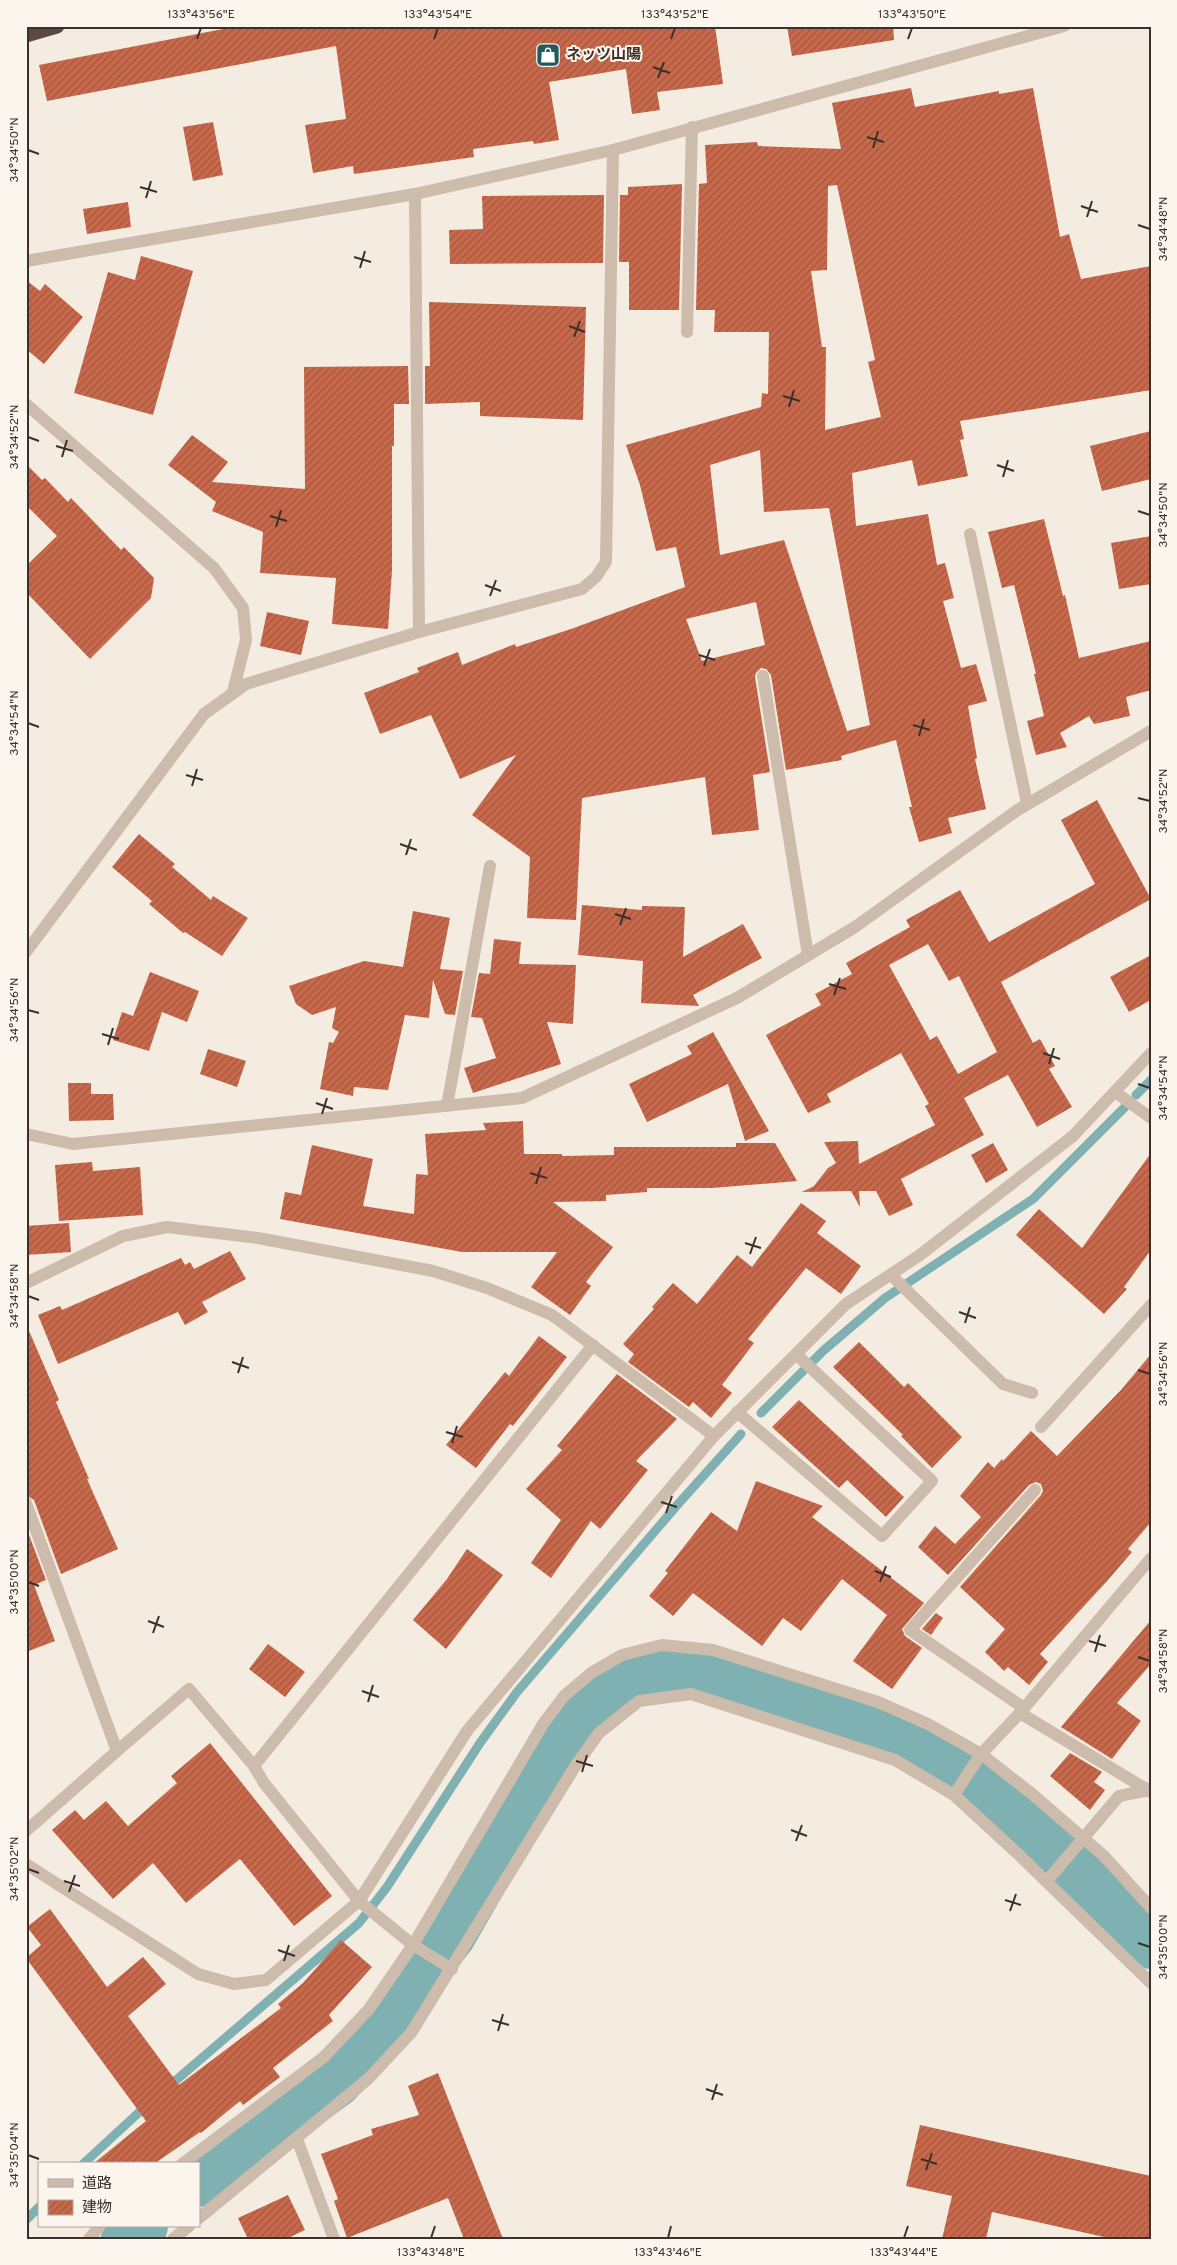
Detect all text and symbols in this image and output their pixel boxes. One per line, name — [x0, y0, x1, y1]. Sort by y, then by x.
text: 133°43'56"E — [167, 7, 235, 23]
text: 133°43'54"E — [404, 7, 472, 23]
text: 133°43'52"E — [641, 7, 709, 23]
text: 133°43'50"E — [878, 7, 946, 23]
shop icon: ネッツ山陽 — [535, 42, 561, 68]
place label: ネッツ山陽 — [566, 46, 641, 65]
text: 34°34'50"N — [7, 117, 23, 183]
text: 34°34'48"N — [1156, 197, 1172, 261]
text: 34°34'52"N — [7, 405, 23, 469]
text: 34°34'50"N — [1156, 482, 1172, 548]
text: 34°34'54"N — [7, 690, 23, 756]
text: 34°34'52"N — [1156, 769, 1172, 833]
text: 34°34'56"N — [7, 978, 23, 1042]
text: 34°34'54"N — [1156, 1055, 1172, 1121]
text: 34°34'58"N — [7, 1264, 23, 1328]
text: 34°34'56"N — [1156, 1342, 1172, 1406]
text: 34°35'00"N — [7, 1549, 23, 1615]
text: 34°34'58"N — [1156, 1629, 1172, 1693]
text: 34°35'02"N — [7, 1836, 23, 1902]
text: 34°35'00"N — [1156, 1914, 1172, 1980]
text: 34°35'04"N — [7, 2122, 23, 2188]
legend — [38, 2162, 200, 2228]
text: 道路 — [82, 2175, 112, 2194]
text: 建物 — [82, 2199, 112, 2218]
text: 133°43'48"E — [397, 2245, 465, 2261]
text: 133°43'46"E — [634, 2245, 702, 2261]
text: 133°43'44"E — [870, 2245, 938, 2261]

